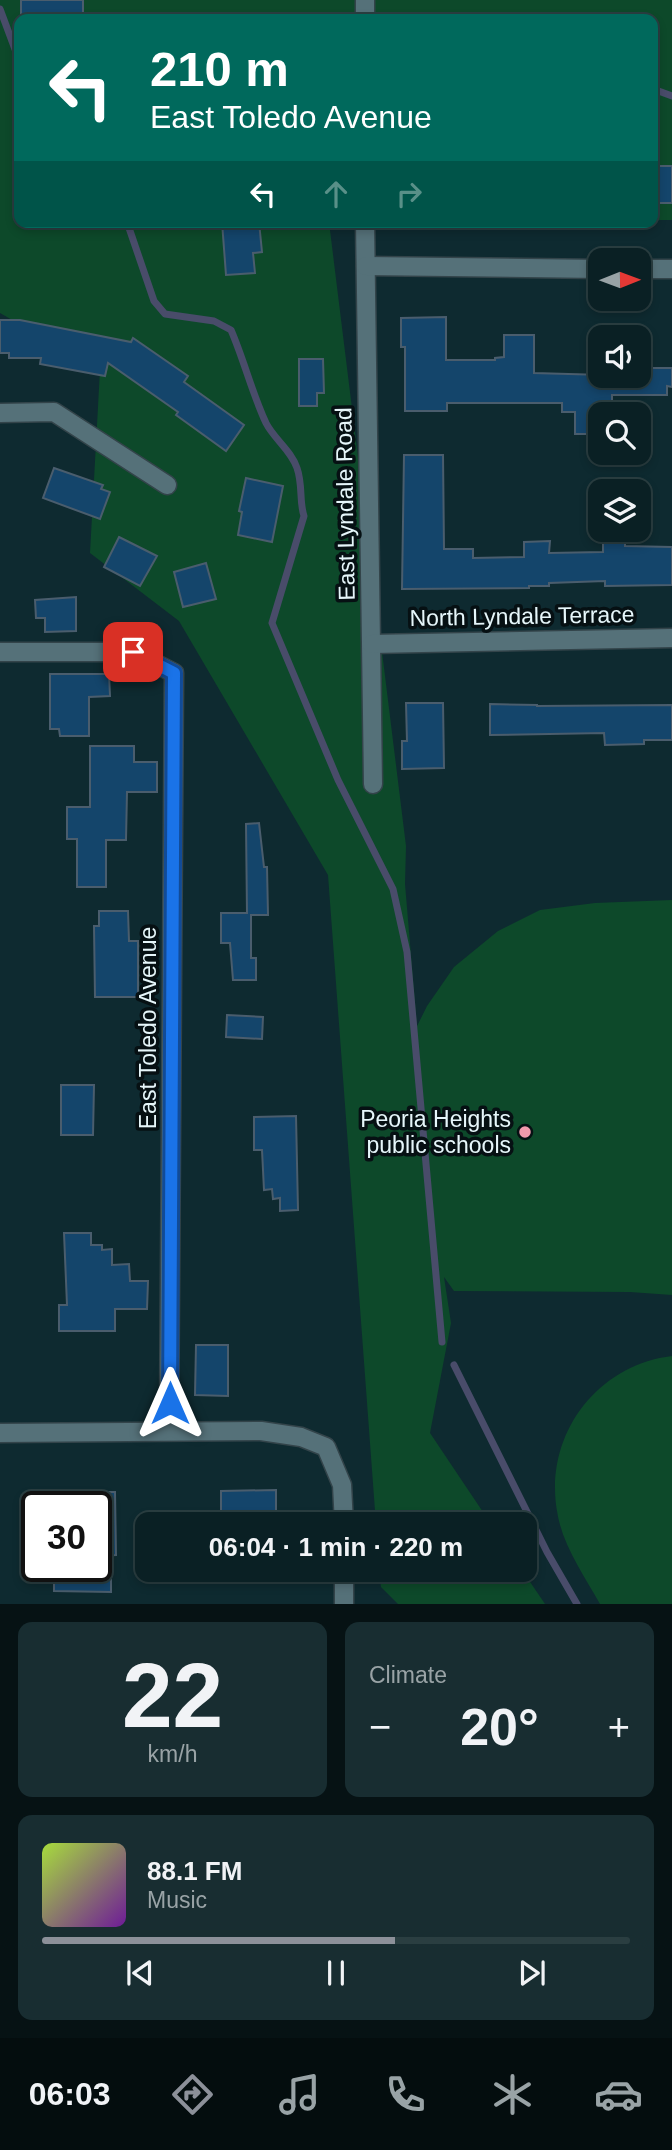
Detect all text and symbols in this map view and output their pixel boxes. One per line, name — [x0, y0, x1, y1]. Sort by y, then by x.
icon: left — [35, 42, 126, 133]
text: 210 m — [150, 42, 289, 96]
text: East Toledo Avenue — [150, 99, 432, 135]
icon: left — [244, 175, 282, 213]
icon: ahead — [317, 175, 355, 213]
icon: right — [390, 175, 428, 213]
north arrow — [588, 248, 651, 312]
map controls — [588, 248, 651, 542]
button: sound — [588, 325, 651, 388]
button: search — [588, 402, 651, 465]
street label: East Lyndale Road — [330, 407, 360, 601]
button: layers — [588, 479, 651, 542]
street label: North Lyndale Terrace — [409, 601, 635, 631]
pin — [103, 622, 163, 682]
icon: arrive — [114, 633, 152, 671]
street label: East Toledo Avenue — [135, 927, 161, 1129]
place label: Peoria Heights public schools — [360, 1106, 511, 1158]
marker: Peoria Heights public schools — [517, 1124, 533, 1140]
position arrow — [133, 1366, 207, 1440]
speed limit sign: 30 — [21, 1491, 112, 1582]
text: 06:04 · 1 min · 220 m — [209, 1532, 463, 1562]
text: 22 — [122, 1645, 223, 1746]
text: Climate — [369, 1662, 447, 1688]
text: 20° — [460, 1698, 539, 1756]
text: − — [369, 1706, 391, 1748]
text: + — [608, 1706, 630, 1748]
text: km/h — [148, 1741, 197, 1767]
text: 88.1 FM — [147, 1856, 242, 1886]
text: Music — [147, 1887, 207, 1913]
icon: previous — [121, 1954, 159, 1992]
icon: pause — [317, 1954, 355, 1992]
icon: next — [513, 1954, 551, 1992]
icon: directions — [168, 2070, 217, 2119]
icon: music — [275, 2070, 324, 2119]
icon: phone — [381, 2070, 430, 2119]
icon: climate — [488, 2070, 537, 2119]
icon: car — [594, 2070, 643, 2119]
text: 06:03 — [29, 2076, 111, 2112]

